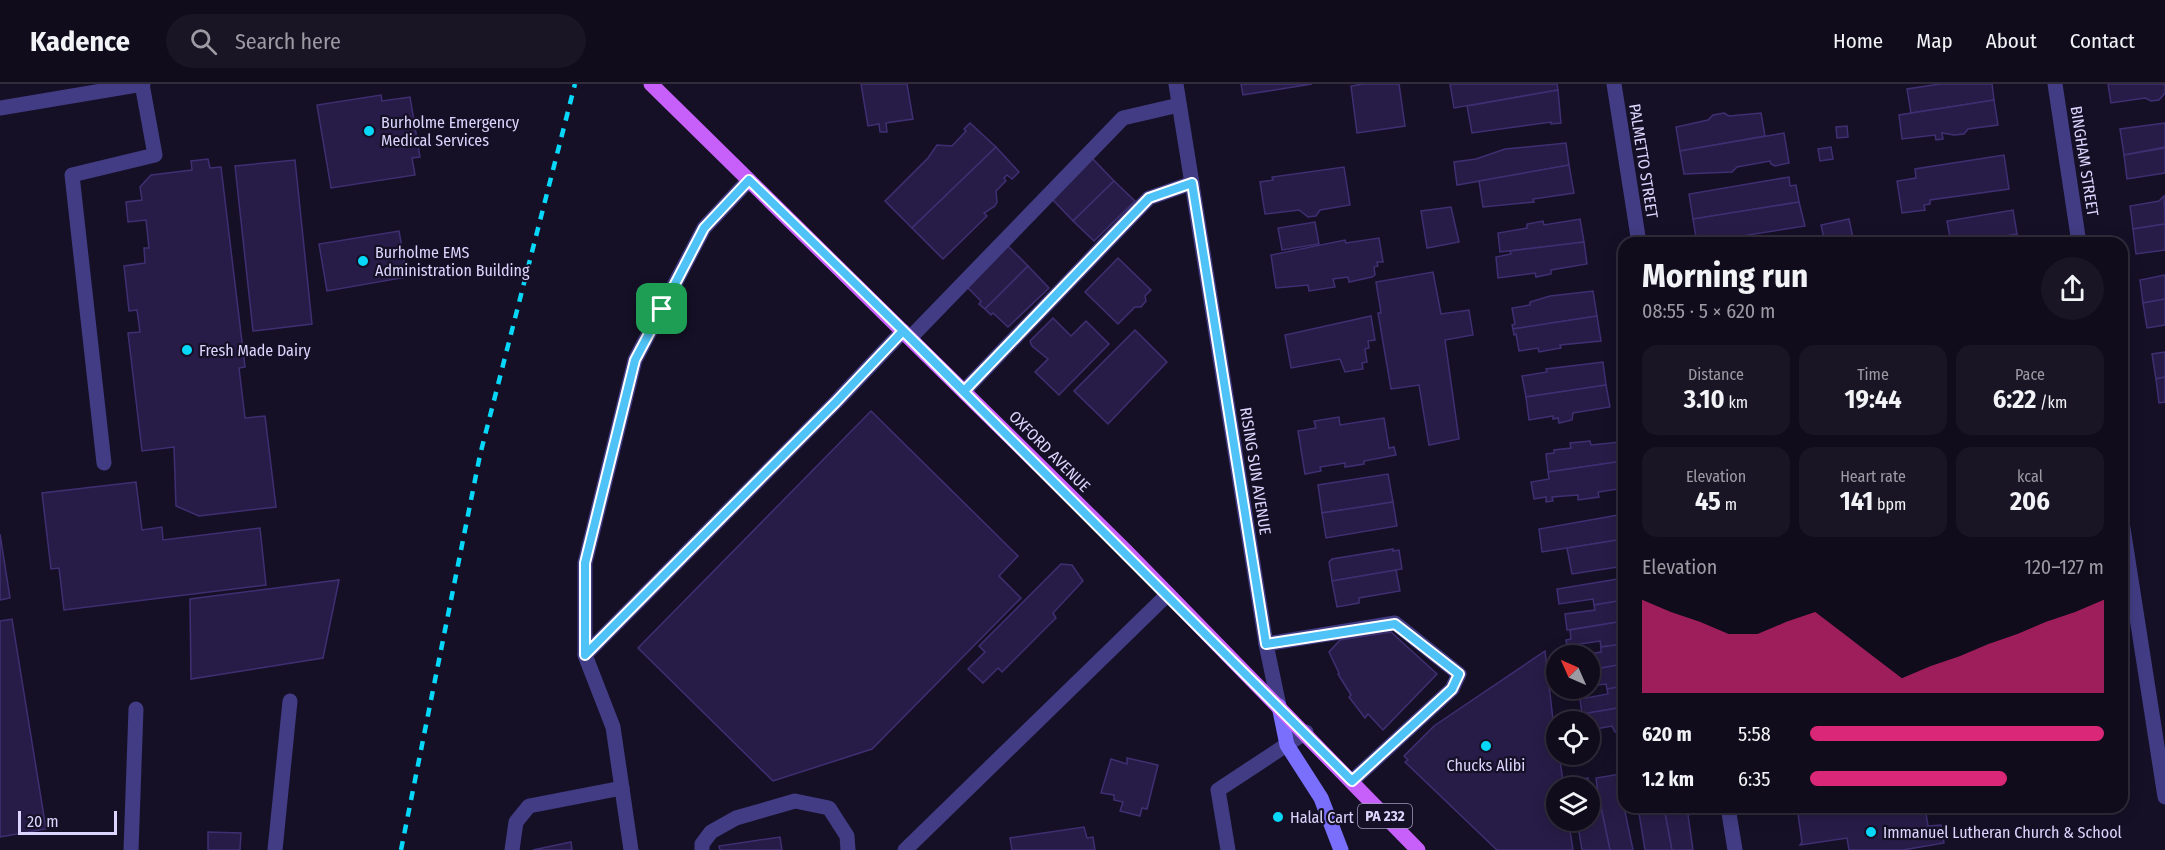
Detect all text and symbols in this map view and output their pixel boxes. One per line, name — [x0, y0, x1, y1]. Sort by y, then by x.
search box — [166, 14, 586, 68]
text: Kadence — [30, 25, 130, 58]
icon: search — [187, 25, 220, 58]
text: Search here — [235, 28, 341, 55]
text: Home — [1833, 28, 1883, 54]
text: Map — [1916, 28, 1953, 54]
text: About — [1986, 28, 2037, 54]
text: Contact — [2070, 28, 2135, 54]
street label: PALMETTO STREET — [1625, 102, 1662, 220]
street label: BINGHAM STREET — [2066, 105, 2103, 218]
place label: Burholme Emergency Medical Services — [381, 113, 520, 150]
marker: Burholme Emergency Medical Services — [362, 124, 376, 138]
place label: Burholme EMS Administration Building — [375, 243, 530, 280]
marker: Burholme EMS Administration Building — [356, 254, 370, 268]
text: Morning run — [1642, 256, 1808, 296]
button: share — [2041, 257, 2104, 320]
pin — [636, 283, 687, 334]
icon: arrive — [645, 292, 678, 325]
text: 08:55 · 5 × 620 m — [1642, 299, 1775, 323]
place label: Fresh Made Dairy — [199, 341, 312, 360]
marker: Fresh Made Dairy — [180, 343, 194, 357]
text: Distance — [1688, 365, 1744, 384]
text: Time — [1857, 365, 1889, 384]
text: Pace — [2015, 365, 2045, 384]
text: 3.10 — [1684, 384, 1725, 415]
text: 19:44 — [1845, 384, 1902, 415]
text: 6:22 — [1993, 384, 2036, 415]
text: km — [1725, 393, 1748, 412]
text: /km — [2036, 393, 2067, 412]
street label: RISING SUN AVENUE — [1236, 406, 1275, 536]
street label: OXFORD AVENUE — [1005, 407, 1094, 496]
text: Elevation — [1686, 467, 1746, 486]
text: Heart rate — [1840, 467, 1906, 486]
text: kcal — [2017, 467, 2043, 486]
text: 45 — [1695, 486, 1721, 517]
text: 141 — [1840, 486, 1873, 517]
text: 206 — [2010, 486, 2050, 517]
text: m — [1721, 495, 1737, 514]
text: bpm — [1873, 495, 1906, 514]
text: Elevation — [1642, 555, 1717, 579]
text: 120–127 m — [2024, 555, 2104, 579]
north arrow — [1546, 645, 1600, 699]
map controls — [1546, 645, 1600, 831]
button: locate — [1546, 711, 1600, 765]
text: 620 m — [1642, 722, 1692, 746]
text: 5:58 — [1738, 722, 1771, 746]
marker: Chucks Alibi — [1479, 739, 1493, 753]
place label: Chucks Alibi — [1447, 756, 1525, 775]
text: 1.2 km — [1642, 767, 1694, 791]
text: 6:35 — [1738, 767, 1771, 791]
button: layers — [1546, 777, 1600, 831]
road number: PA 232 — [1358, 804, 1412, 828]
scale bar — [18, 808, 117, 836]
place label: Halal Cart — [1290, 808, 1355, 827]
marker: Halal Cart — [1271, 810, 1285, 824]
text: 20 m — [27, 812, 58, 831]
place label: Immanuel Lutheran Church & School — [1883, 823, 2122, 842]
marker: Immanuel Lutheran Church & School — [1864, 825, 1878, 839]

